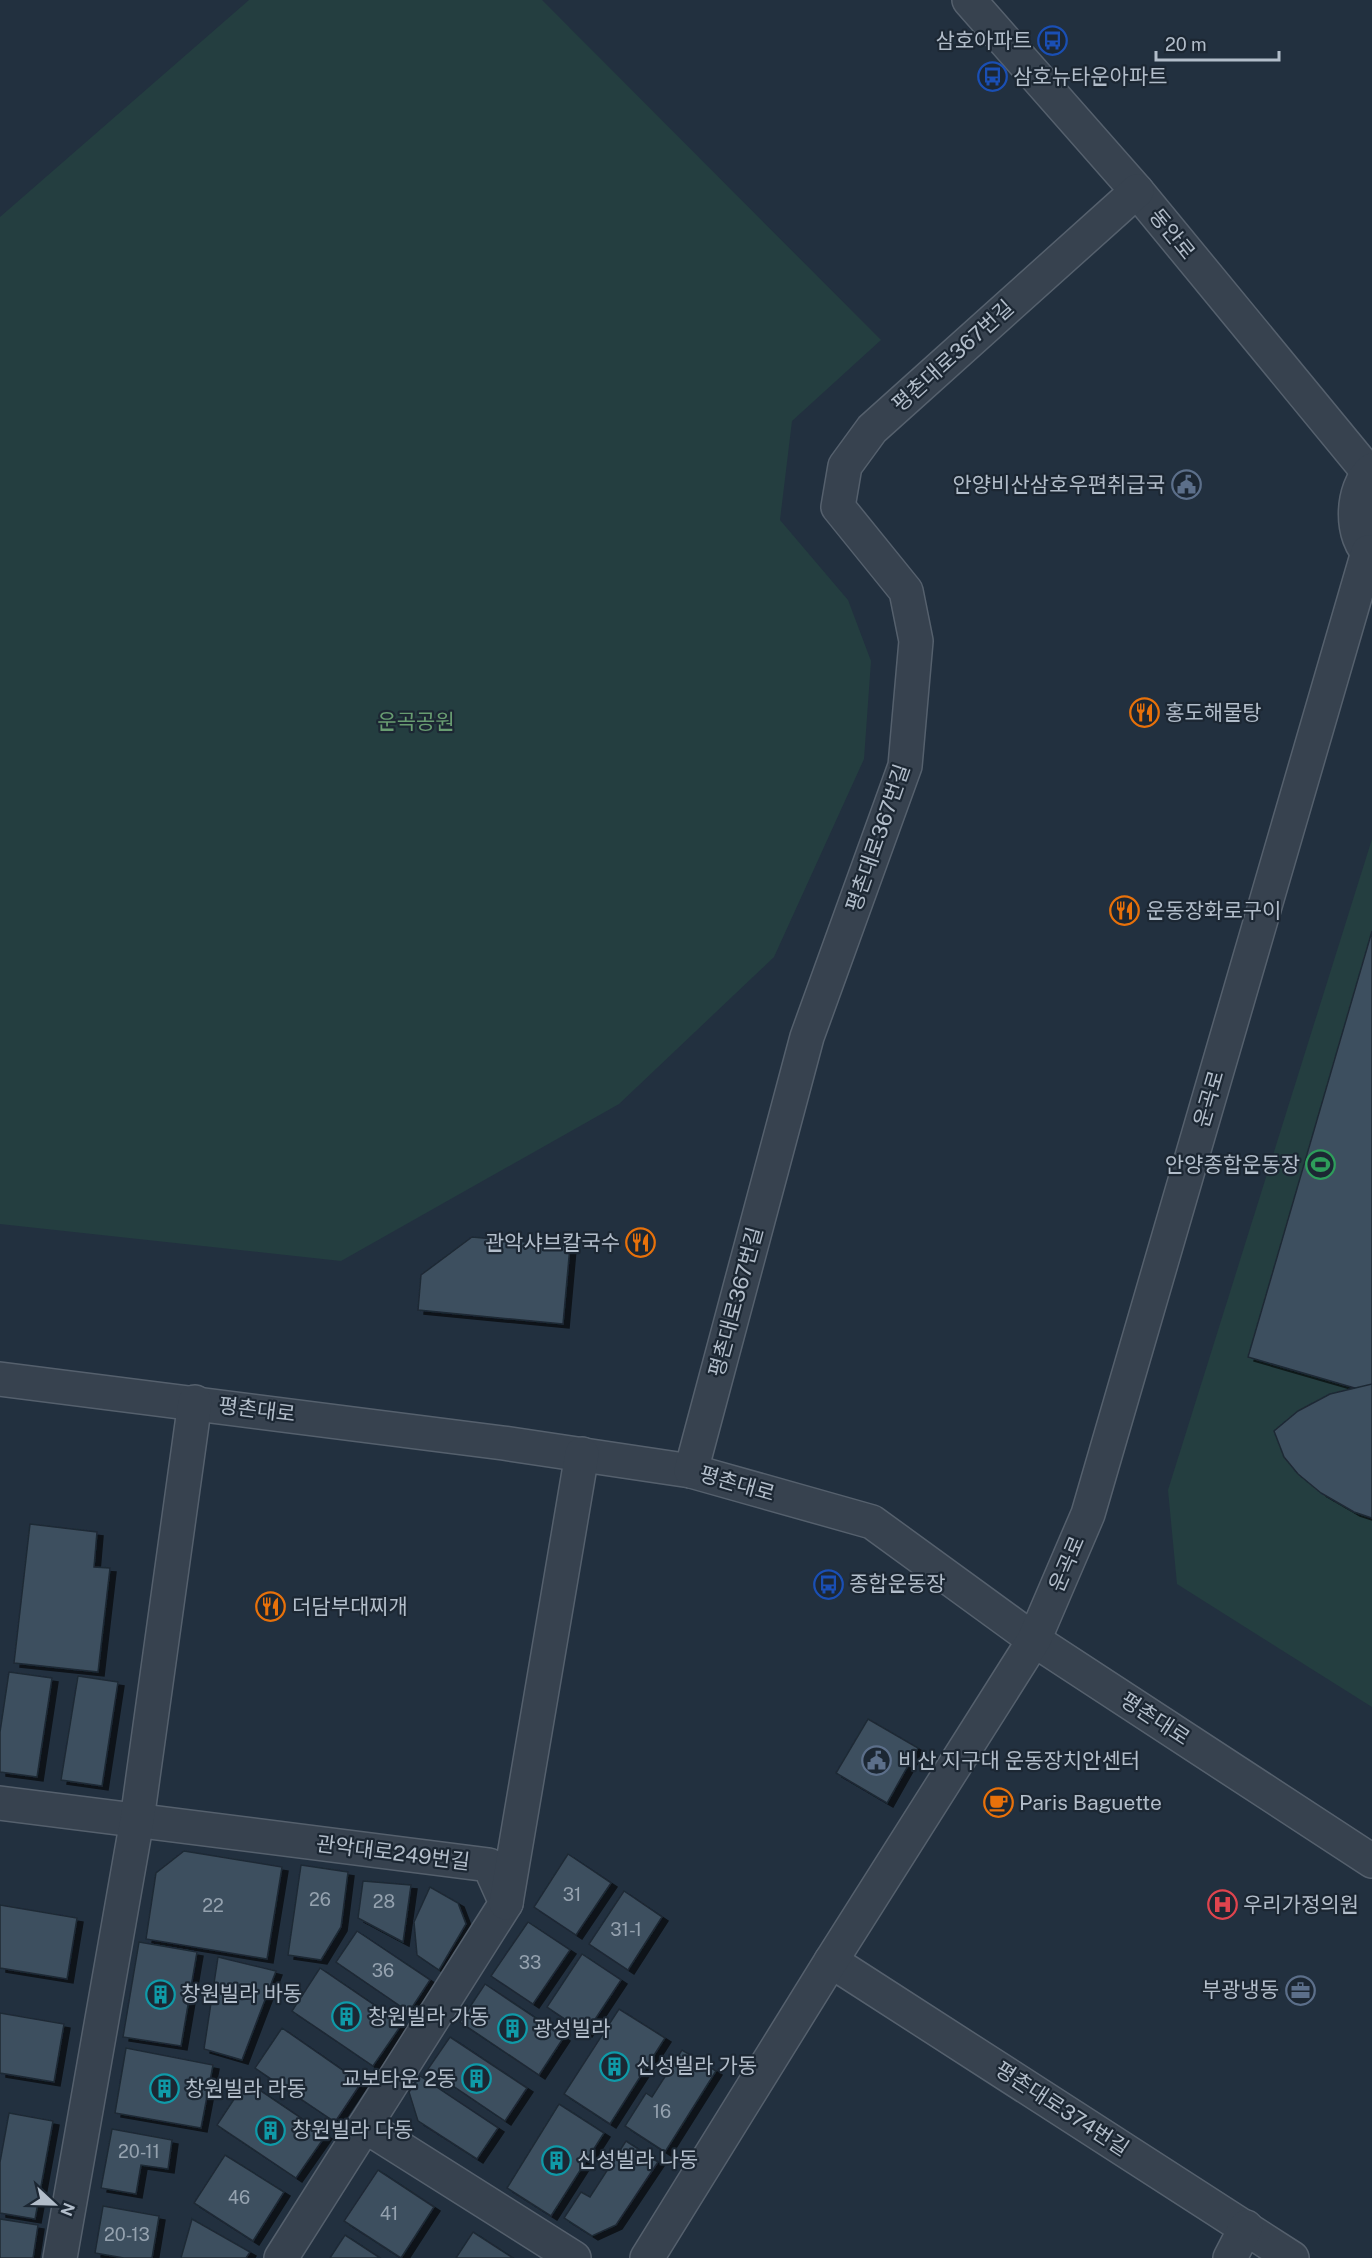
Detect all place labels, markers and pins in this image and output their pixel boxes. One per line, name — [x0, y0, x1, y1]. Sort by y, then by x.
bus stop icon: 삼호아파트 — [1037, 25, 1069, 57]
place label: 삼호아파트 — [935, 28, 1032, 53]
bus stop icon: 삼호뉴타운아파트 — [976, 61, 1008, 93]
place label: 삼호뉴타운아파트 — [1013, 64, 1168, 89]
public building icon: 안양비산삼호우편취급국 — [1170, 469, 1202, 501]
place label: 안양비산삼호우편취급국 — [952, 472, 1165, 497]
restaurant icon: 홍도해물탕 — [1128, 697, 1160, 729]
place label: 홍도해물탕 — [1165, 700, 1262, 725]
restaurant icon: 운동장화로구이 — [1109, 895, 1141, 927]
place label: 운동장화로구이 — [1146, 898, 1281, 923]
sports icon: 안양종합운동장 — [1305, 1149, 1337, 1181]
place label: 안양종합운동장 — [1165, 1152, 1300, 1177]
restaurant icon: 관악샤브칼국수 — [625, 1227, 657, 1259]
place label: 관악샤브칼국수 — [485, 1230, 620, 1255]
bus stop icon: 종합운동장 — [812, 1568, 844, 1600]
place label: 종합운동장 — [849, 1571, 946, 1596]
restaurant icon: 더담부대찌개 — [255, 1591, 287, 1623]
place label: 더담부대찌개 — [292, 1594, 408, 1619]
public building icon: 비산 지구대 운동장치안센터 — [861, 1745, 893, 1777]
place label: 비산 지구대 운동장치안센터 — [898, 1748, 1140, 1773]
cafe icon: Paris Baguette — [982, 1787, 1014, 1819]
place label: Paris Baguette — [1019, 1790, 1162, 1815]
hospital icon: 우리가정의원 — [1206, 1889, 1238, 1921]
place label: 우리가정의원 — [1243, 1892, 1359, 1917]
office icon: 부광냉동 — [1284, 1974, 1316, 2006]
place label: 부광냉동 — [1202, 1977, 1279, 2002]
building icon: 창원빌라 바동 — [144, 1978, 176, 2010]
place label: 창원빌라 바동 — [181, 1981, 302, 2006]
building icon: 창원빌라 가동 — [331, 2001, 363, 2033]
place label: 창원빌라 가동 — [368, 2004, 489, 2029]
building icon: 광성빌라 — [496, 2013, 528, 2045]
place label: 광성빌라 — [533, 2016, 610, 2041]
building icon: 신성빌라 가동 — [599, 2050, 631, 2082]
place label: 신성빌라 가동 — [636, 2053, 757, 2078]
building icon: 교보타운 2동 — [461, 2063, 493, 2095]
place label: 교보타운 2동 — [342, 2066, 456, 2091]
building icon: 창원빌라 라동 — [148, 2073, 180, 2105]
place label: 창원빌라 라동 — [185, 2076, 306, 2101]
building icon: 창원빌라 다동 — [255, 2114, 287, 2146]
place label: 창원빌라 다동 — [292, 2117, 413, 2142]
building icon: 신성빌라 나동 — [540, 2144, 572, 2176]
place label: 신성빌라 나동 — [577, 2147, 698, 2172]

